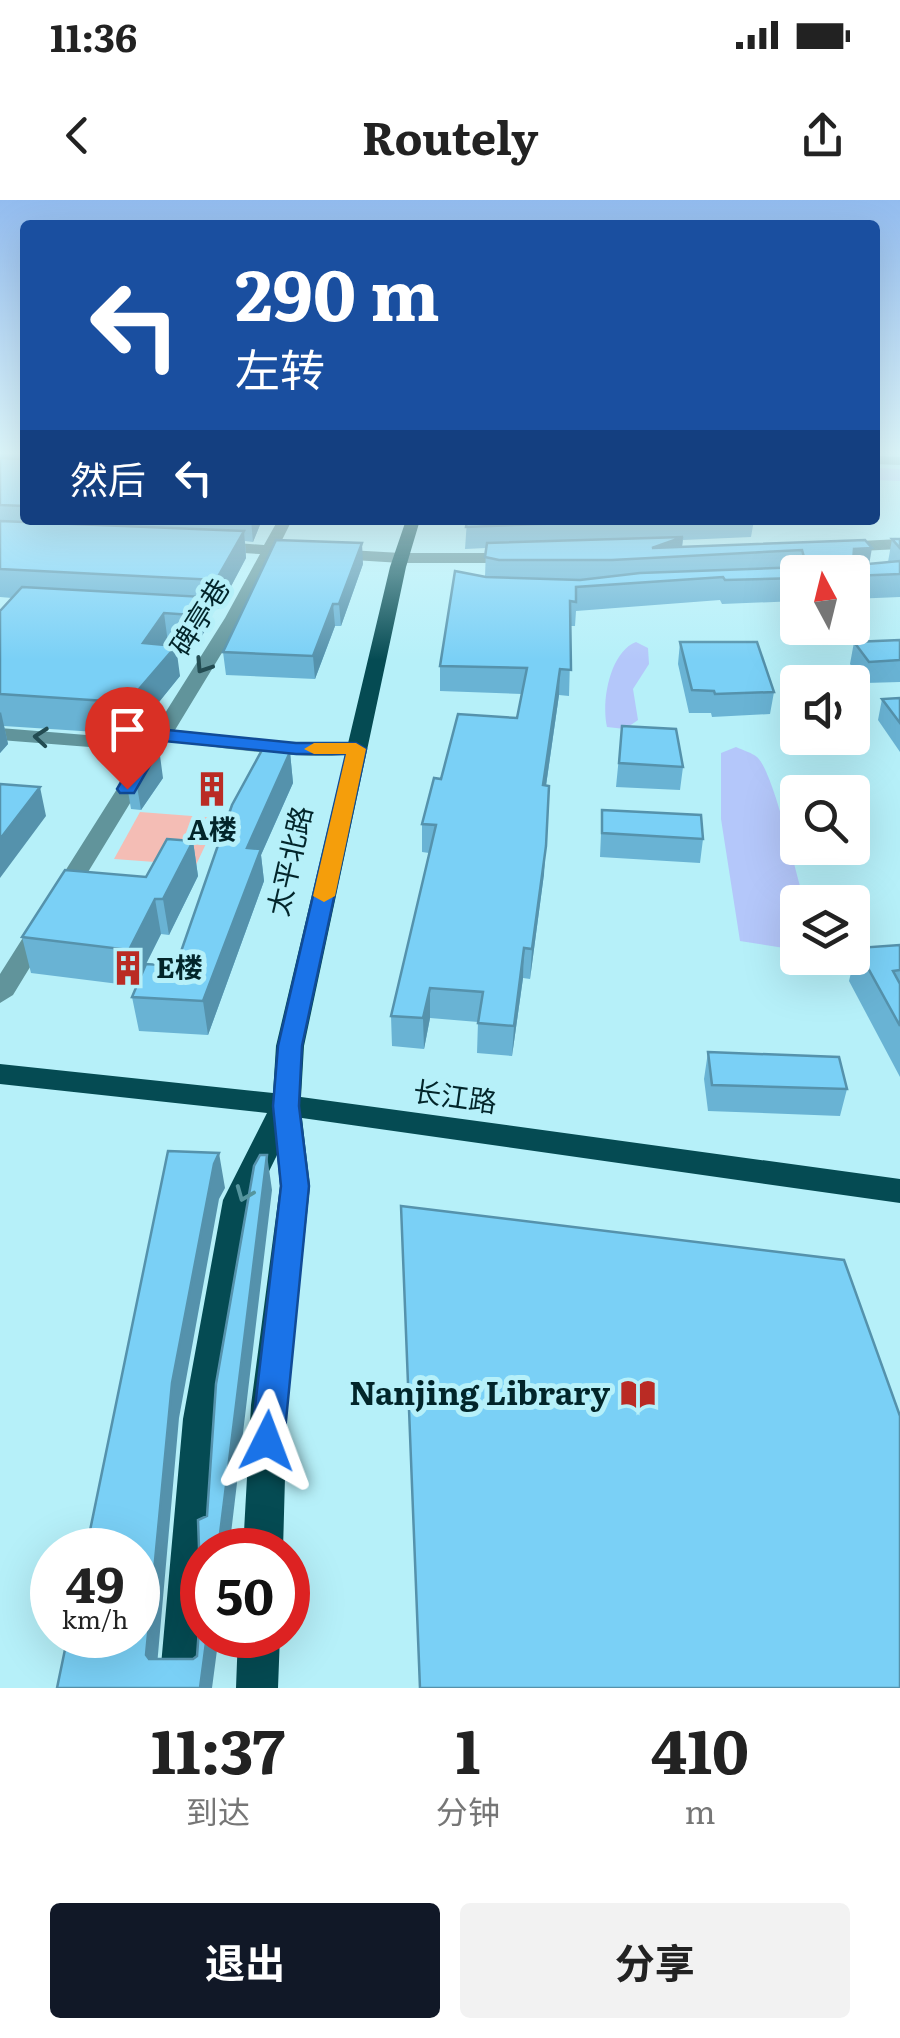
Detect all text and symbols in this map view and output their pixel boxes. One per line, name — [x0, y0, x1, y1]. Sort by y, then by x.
text: 11:36 — [50, 7, 137, 64]
text: Routely — [362, 102, 538, 169]
icon: back — [50, 108, 105, 163]
icon: share — [795, 108, 850, 163]
text: 290 m — [235, 239, 440, 343]
icon: left — [70, 260, 200, 390]
text: 左转 — [235, 334, 325, 401]
text: 然后 — [70, 449, 146, 506]
icon: left — [166, 450, 221, 505]
north arrow — [780, 555, 870, 645]
map controls — [780, 555, 870, 975]
street label: 碑亭巷 — [158, 569, 238, 663]
one-way arrow — [196, 655, 215, 673]
button: sound — [780, 665, 870, 755]
pin — [85, 687, 170, 790]
icon: arrive — [100, 702, 155, 757]
one-way arrow — [33, 727, 49, 749]
building icon: A楼 — [193, 770, 231, 808]
button: search — [780, 775, 870, 865]
street label: 太平北路 — [255, 801, 321, 920]
place label: A楼 — [187, 807, 237, 849]
button: layers — [780, 885, 870, 975]
place label: E楼 — [156, 945, 203, 987]
building icon: E楼 — [109, 949, 147, 987]
street label: 长江路 — [411, 1068, 500, 1122]
one-way arrow — [236, 1184, 256, 1201]
place label: Nanjing Library — [349, 1367, 610, 1415]
library icon: Nanjing Library — [619, 1375, 657, 1413]
position arrow — [215, 1389, 319, 1493]
speed limit sign: 50 — [180, 1528, 310, 1658]
text: 49 — [66, 1544, 124, 1618]
text: km/h — [62, 1600, 128, 1637]
text: 11:37 — [151, 1703, 285, 1792]
text: 1 — [455, 1703, 480, 1792]
text: 410 — [651, 1703, 749, 1792]
text: 到达 — [186, 1786, 250, 1834]
text: 分钟 — [436, 1786, 500, 1834]
text: m — [684, 1786, 715, 1834]
button: 退出 — [50, 1903, 440, 2018]
button: 分享 — [460, 1903, 850, 2018]

